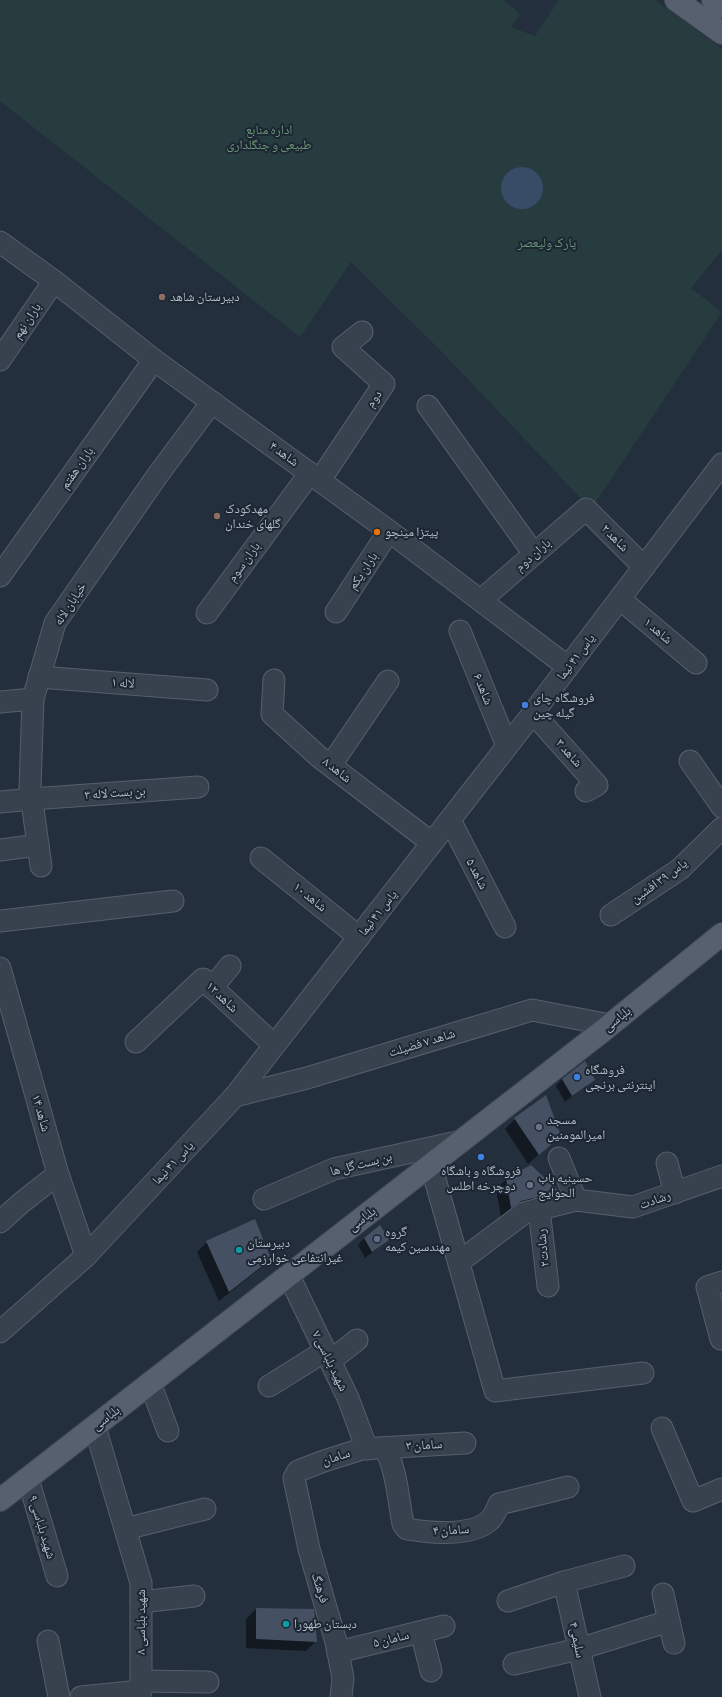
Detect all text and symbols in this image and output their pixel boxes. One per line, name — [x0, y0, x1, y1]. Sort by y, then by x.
park label: اداره منابع طبیعی و جنگلداری — [226, 122, 312, 153]
park label: پارک ولیعصر — [517, 235, 576, 251]
place label: دبیرستان شاهد — [170, 289, 240, 305]
marker: دبیرستان شاهد — [157, 292, 167, 302]
street label: باران نهم — [9, 300, 45, 342]
street label: دوم — [362, 387, 386, 411]
street label: شاهد ۴ — [266, 438, 302, 470]
street label: باران هفتم — [57, 444, 97, 492]
place label: مهدکودک گلهای خندان — [225, 501, 281, 532]
marker: مهدکودک گلهای خندان — [212, 511, 222, 521]
street label: شاهد ۲ — [598, 521, 632, 555]
place label: پیتزا مینچو — [385, 524, 439, 540]
marker: پیتزا مینچو — [372, 527, 382, 537]
street label: باران دوم — [512, 535, 554, 575]
street label: باران سوم — [224, 539, 264, 585]
street label: باران یکم — [345, 549, 381, 593]
street label: خیابان لاله — [50, 579, 90, 629]
street label: شاهد ۱ — [640, 614, 676, 648]
street label: یاس ۴۱ نیما — [553, 631, 599, 683]
street label: شاهد ۶ — [469, 671, 497, 707]
street label: لاله ۱ — [111, 674, 135, 692]
place label: فروشگاه چای گیله‌ چین — [533, 690, 595, 721]
marker: فروشگاه چای گیله‌ چین — [520, 700, 530, 710]
street label: شاهد ۳ — [552, 736, 586, 770]
street label: شاهد ۸ — [319, 754, 355, 786]
street label: بن بست لاله ۳ — [84, 783, 146, 803]
street label: یاس ۳۹ افشین — [628, 855, 690, 907]
street label: شاهد ۵ — [462, 856, 492, 892]
street label: شاهد ۱۰ — [290, 879, 330, 915]
street label: یاس ۴۱ نیما — [355, 887, 401, 939]
street label: شاهد ۱۲ — [203, 978, 241, 1016]
street label: بلباسی — [600, 1003, 634, 1035]
street label: شاهد ۷ فضیلت — [387, 1025, 457, 1061]
place label: فروشگاه اینترنتی برنجی — [585, 1062, 656, 1093]
marker: فروشگاه اینترنتی برنجی — [572, 1072, 582, 1082]
street label: شاهد ۱۴ — [28, 1092, 54, 1134]
place label: مسجد امیرالمومنین — [547, 1112, 605, 1143]
marker: مسجد امیرالمومنین — [534, 1122, 544, 1132]
street label: یاس ۴۱ نیما — [149, 1138, 197, 1188]
street label: بن بست گل ها — [328, 1149, 394, 1179]
marker: فروشگاه و باشگاه دوچرخه اطلس — [476, 1152, 486, 1162]
place label: فروشگاه و باشگاه دوچرخه اطلس — [441, 1163, 521, 1194]
place label: حسینیه باب الحوایج — [538, 1170, 593, 1202]
marker: حسینیه باب الحوایج — [525, 1180, 535, 1190]
street label: رشادت — [637, 1187, 673, 1213]
street label: بلباسی — [345, 1203, 379, 1235]
place label: گروه مهندسین کیمه — [385, 1224, 450, 1255]
street label: رشادت۲ — [533, 1228, 553, 1268]
marker: گروه مهندسین کیمه — [372, 1234, 382, 1244]
place label: دبیرستان غیرانتفاعی خوارزمی — [247, 1235, 344, 1266]
marker: دبیرستان غیرانتفاعی خوارزمی — [234, 1245, 244, 1255]
street label: شهید بلباسی ۷ — [308, 1328, 352, 1394]
street label: بلباسی — [89, 1402, 123, 1434]
street label: سامان ۳ — [405, 1436, 443, 1454]
street label: سامان — [320, 1445, 352, 1469]
street label: شهید بلباسی ۹ — [25, 1493, 59, 1561]
street label: سامان ۴ — [432, 1521, 470, 1539]
street label: فرهنگ — [308, 1571, 332, 1605]
street label: شهید بلباسی ۸ — [133, 1589, 149, 1655]
place label: دبستان طهورا — [294, 1616, 357, 1632]
marker: دبستان طهورا — [281, 1619, 291, 1629]
street label: سلیمی۴ — [565, 1620, 589, 1660]
street label: سامان ۵ — [371, 1627, 411, 1651]

